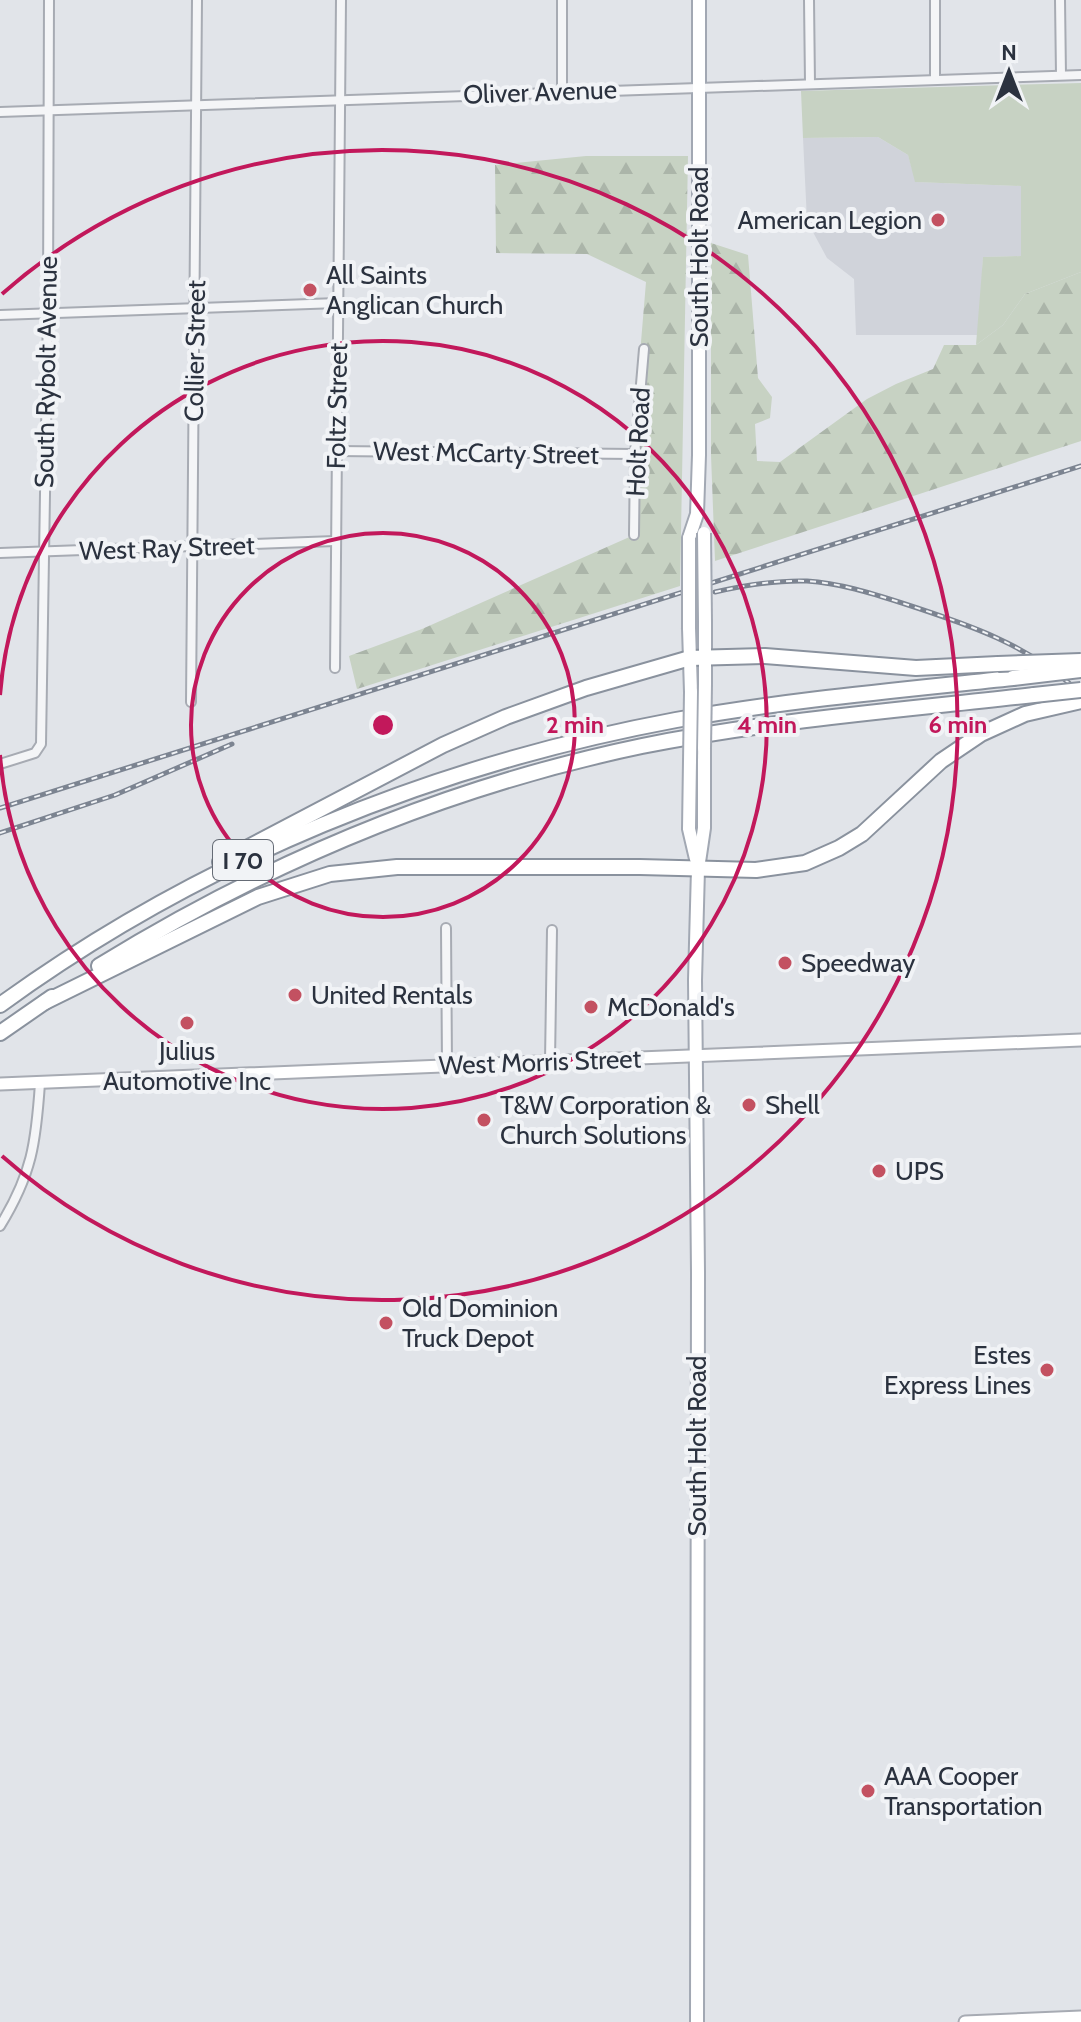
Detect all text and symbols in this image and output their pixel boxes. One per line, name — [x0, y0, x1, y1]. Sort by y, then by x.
north arrow — [969, 32, 1049, 112]
text: N — [1001, 39, 1017, 66]
street label: Oliver Avenue — [463, 73, 617, 111]
street label: South Holt Road — [683, 166, 715, 348]
place label: American Legion — [738, 204, 922, 236]
marker: American Legion — [929, 211, 947, 229]
street label: South Rybolt Avenue — [28, 256, 64, 488]
place label: All Saints Anglican Church — [326, 259, 503, 321]
street label: Collier Street — [178, 280, 212, 422]
marker: All Saints Anglican Church — [301, 281, 319, 299]
street label: Foltz Street — [320, 342, 354, 469]
street label: Holt Road — [619, 387, 657, 497]
street label: West McCarty Street — [373, 435, 599, 471]
street label: West Ray Street — [79, 529, 256, 567]
text: 2 min — [546, 710, 604, 739]
text: 4 min — [737, 710, 797, 739]
text: 6 min — [929, 710, 987, 739]
centre of rings — [369, 711, 397, 739]
road number: I 70 — [213, 840, 273, 880]
place label: Speedway — [801, 947, 915, 979]
marker: Speedway — [776, 954, 794, 972]
place label: United Rentals — [311, 979, 473, 1011]
marker: United Rentals — [286, 986, 304, 1004]
place label: McDonald's — [607, 991, 735, 1023]
marker: McDonald's — [582, 998, 600, 1016]
marker: Julius Automotive Inc — [178, 1014, 196, 1032]
place label: Julius Automotive Inc — [103, 1035, 271, 1097]
street label: West Morris Street — [438, 1042, 642, 1082]
place label: T&W Corporation & Church Solutions — [500, 1089, 711, 1151]
place label: Shell — [765, 1089, 820, 1121]
marker: Shell — [740, 1096, 758, 1114]
marker: T&W Corporation & Church Solutions — [475, 1111, 493, 1129]
place label: UPS — [895, 1155, 944, 1187]
marker: UPS — [870, 1162, 888, 1180]
place label: Old Dominion Truck Depot — [402, 1292, 558, 1354]
marker: Old Dominion Truck Depot — [377, 1314, 395, 1332]
place label: Estes Express Lines — [884, 1339, 1031, 1401]
street label: South Holt Road — [681, 1355, 713, 1537]
marker: Estes Express Lines — [1038, 1361, 1056, 1379]
place label: AAA Cooper Transportation — [884, 1760, 1042, 1822]
marker: AAA Cooper Transportation — [859, 1782, 877, 1800]

